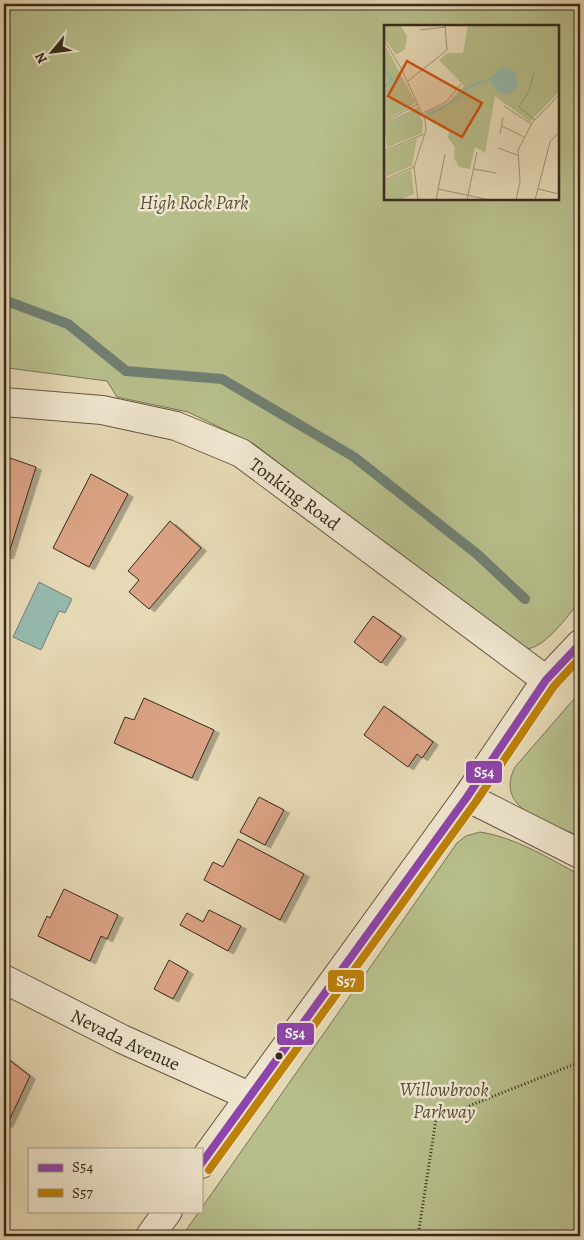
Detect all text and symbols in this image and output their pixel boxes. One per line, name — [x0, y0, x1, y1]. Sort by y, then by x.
inset map — [384, 25, 559, 200]
north arrow — [28, 28, 78, 78]
text: N — [30, 49, 52, 67]
park label: High Rock Park — [140, 190, 248, 216]
street label: Tonking Road — [244, 452, 346, 537]
line badge: S54 — [465, 760, 503, 784]
text: S54 — [474, 763, 494, 782]
line badge: S57 — [327, 969, 365, 993]
text: S57 — [336, 972, 356, 991]
street label: Nevada Avenue — [66, 1003, 184, 1077]
line badge: S54 — [276, 1022, 315, 1046]
text: S54 — [285, 1024, 305, 1043]
unlabelled marker — [274, 1051, 284, 1061]
park label: Willowbrook Parkway — [399, 1077, 489, 1125]
legend — [28, 1148, 202, 1212]
text: S54 — [72, 1157, 93, 1177]
text: S57 — [72, 1183, 93, 1203]

